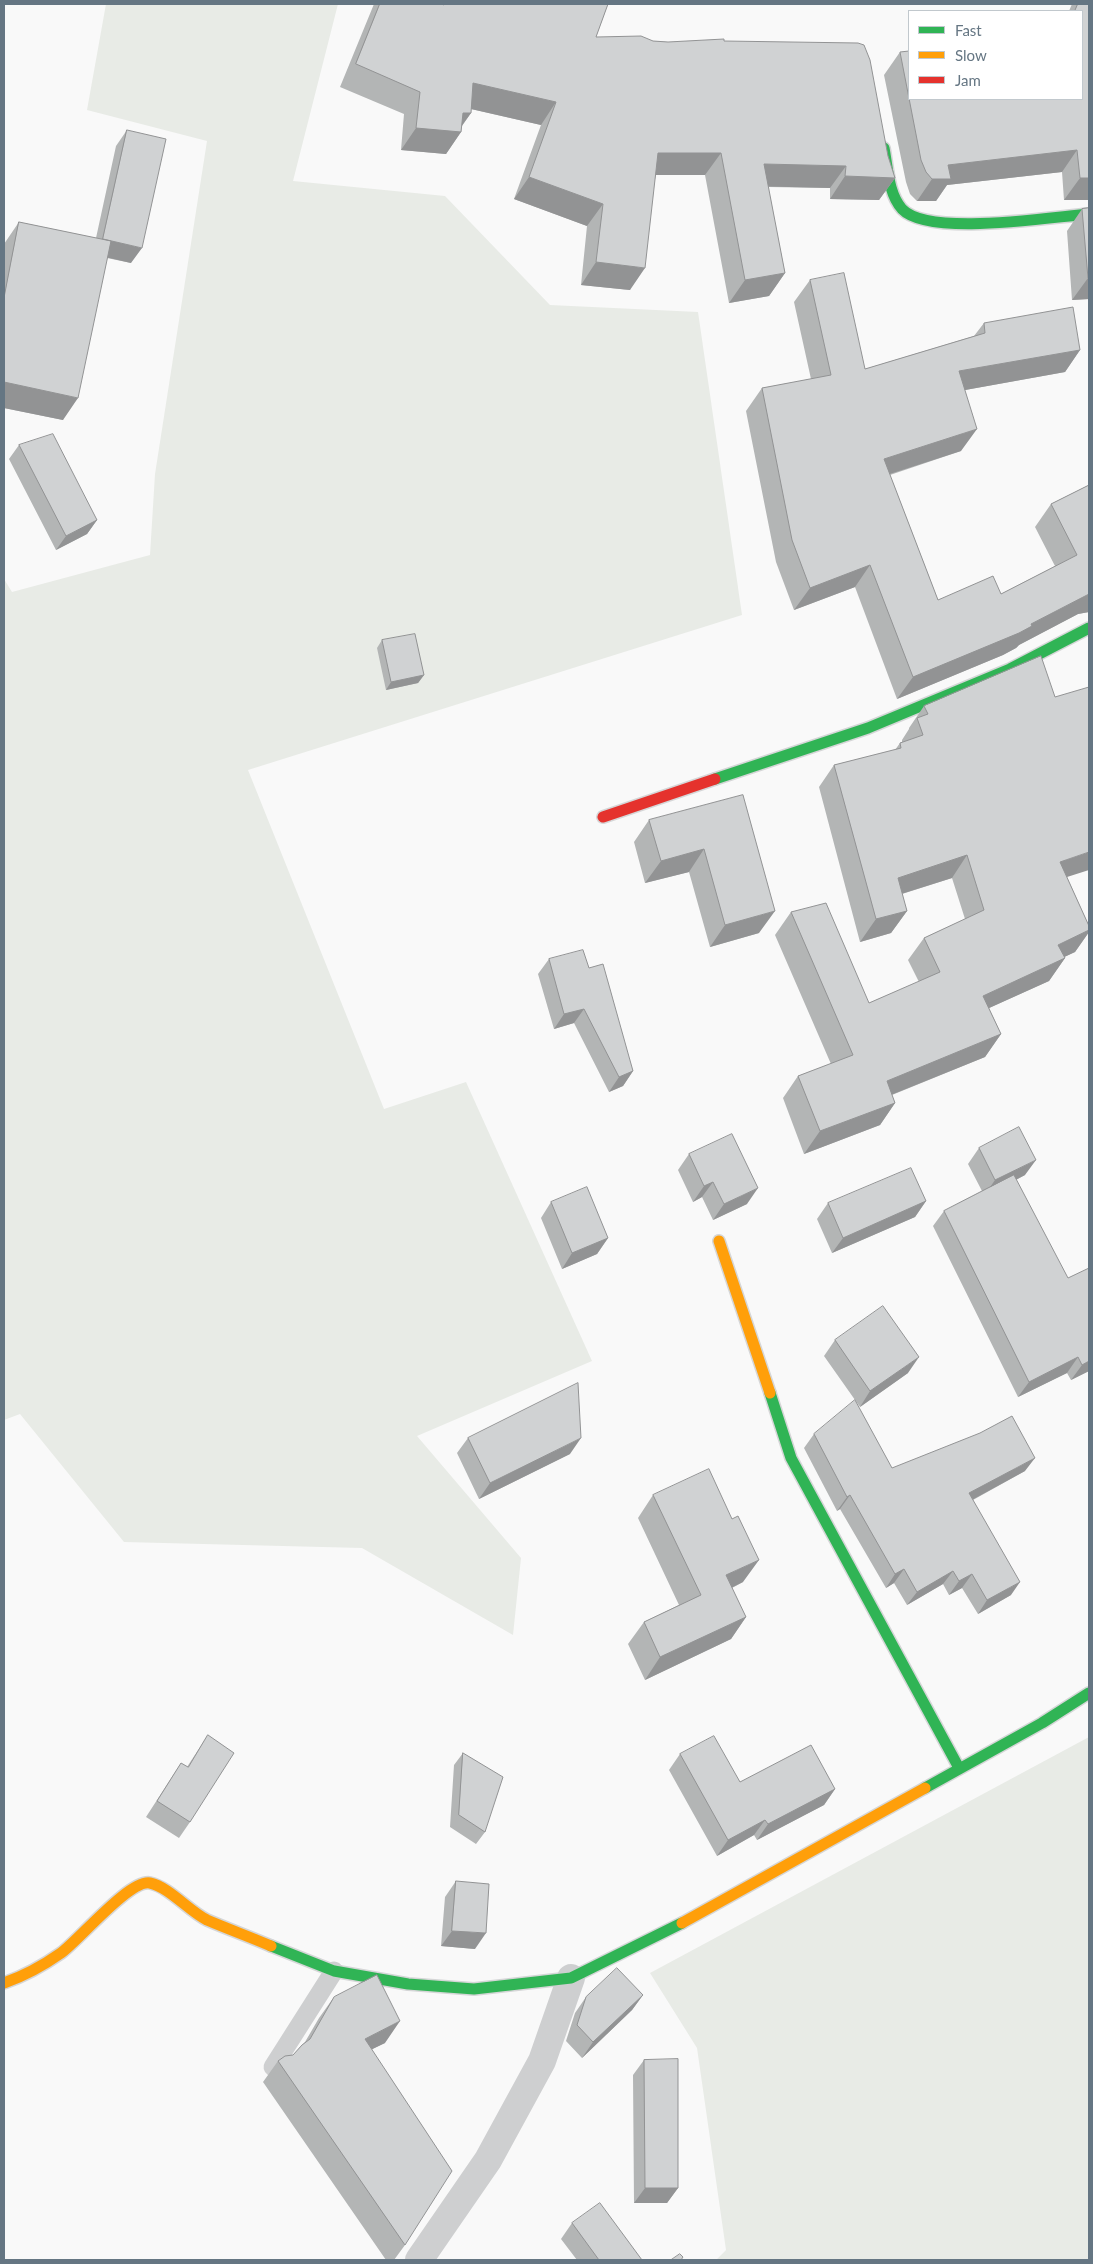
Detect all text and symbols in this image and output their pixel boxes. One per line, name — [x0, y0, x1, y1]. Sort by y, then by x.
legend — [908, 10, 1083, 100]
text: Fast — [955, 21, 982, 39]
text: Slow — [955, 46, 987, 64]
text: Jam — [955, 71, 981, 89]

